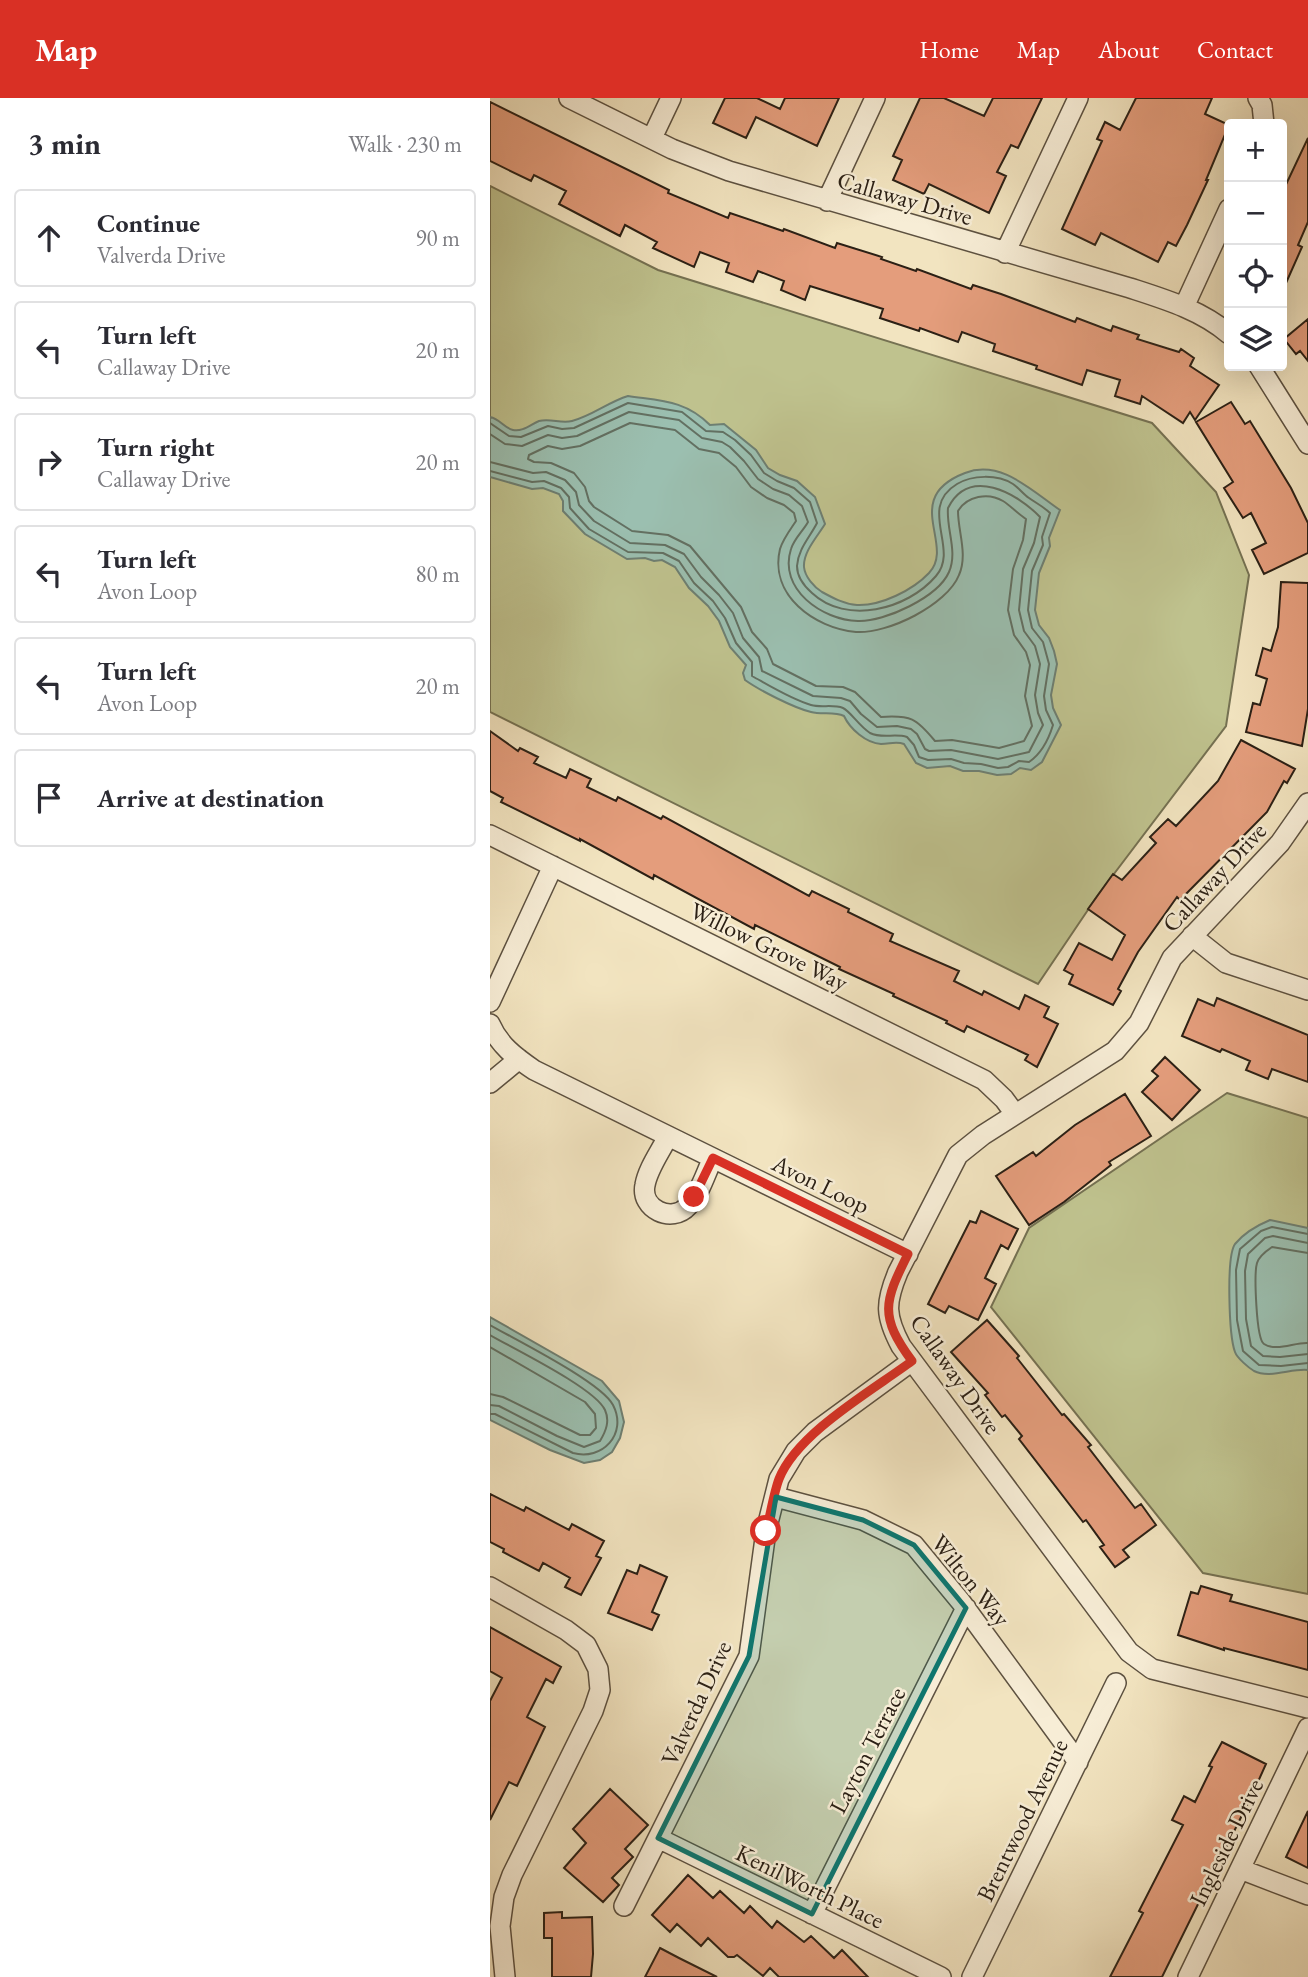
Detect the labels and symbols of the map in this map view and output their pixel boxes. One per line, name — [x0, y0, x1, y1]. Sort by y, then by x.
street label: Callaway Drive — [834, 164, 976, 232]
street label: Callaway Drive — [1155, 816, 1273, 938]
street label: Willow Grove Way — [685, 894, 854, 998]
street label: Avon Loop — [766, 1147, 875, 1221]
route end — [678, 1181, 709, 1212]
street label: Callaway Drive — [903, 1308, 1009, 1440]
route start — [750, 1515, 781, 1546]
street label: Wilton Way — [925, 1528, 1018, 1633]
street label: Valverda Drive — [654, 1636, 738, 1770]
street label: Layton Terrace — [822, 1682, 912, 1818]
street label: Brentwood Avenue — [969, 1734, 1075, 1906]
street label: Ingleside Drive — [1182, 1773, 1270, 1911]
street label: KenilWorth Place — [731, 1837, 889, 1935]

